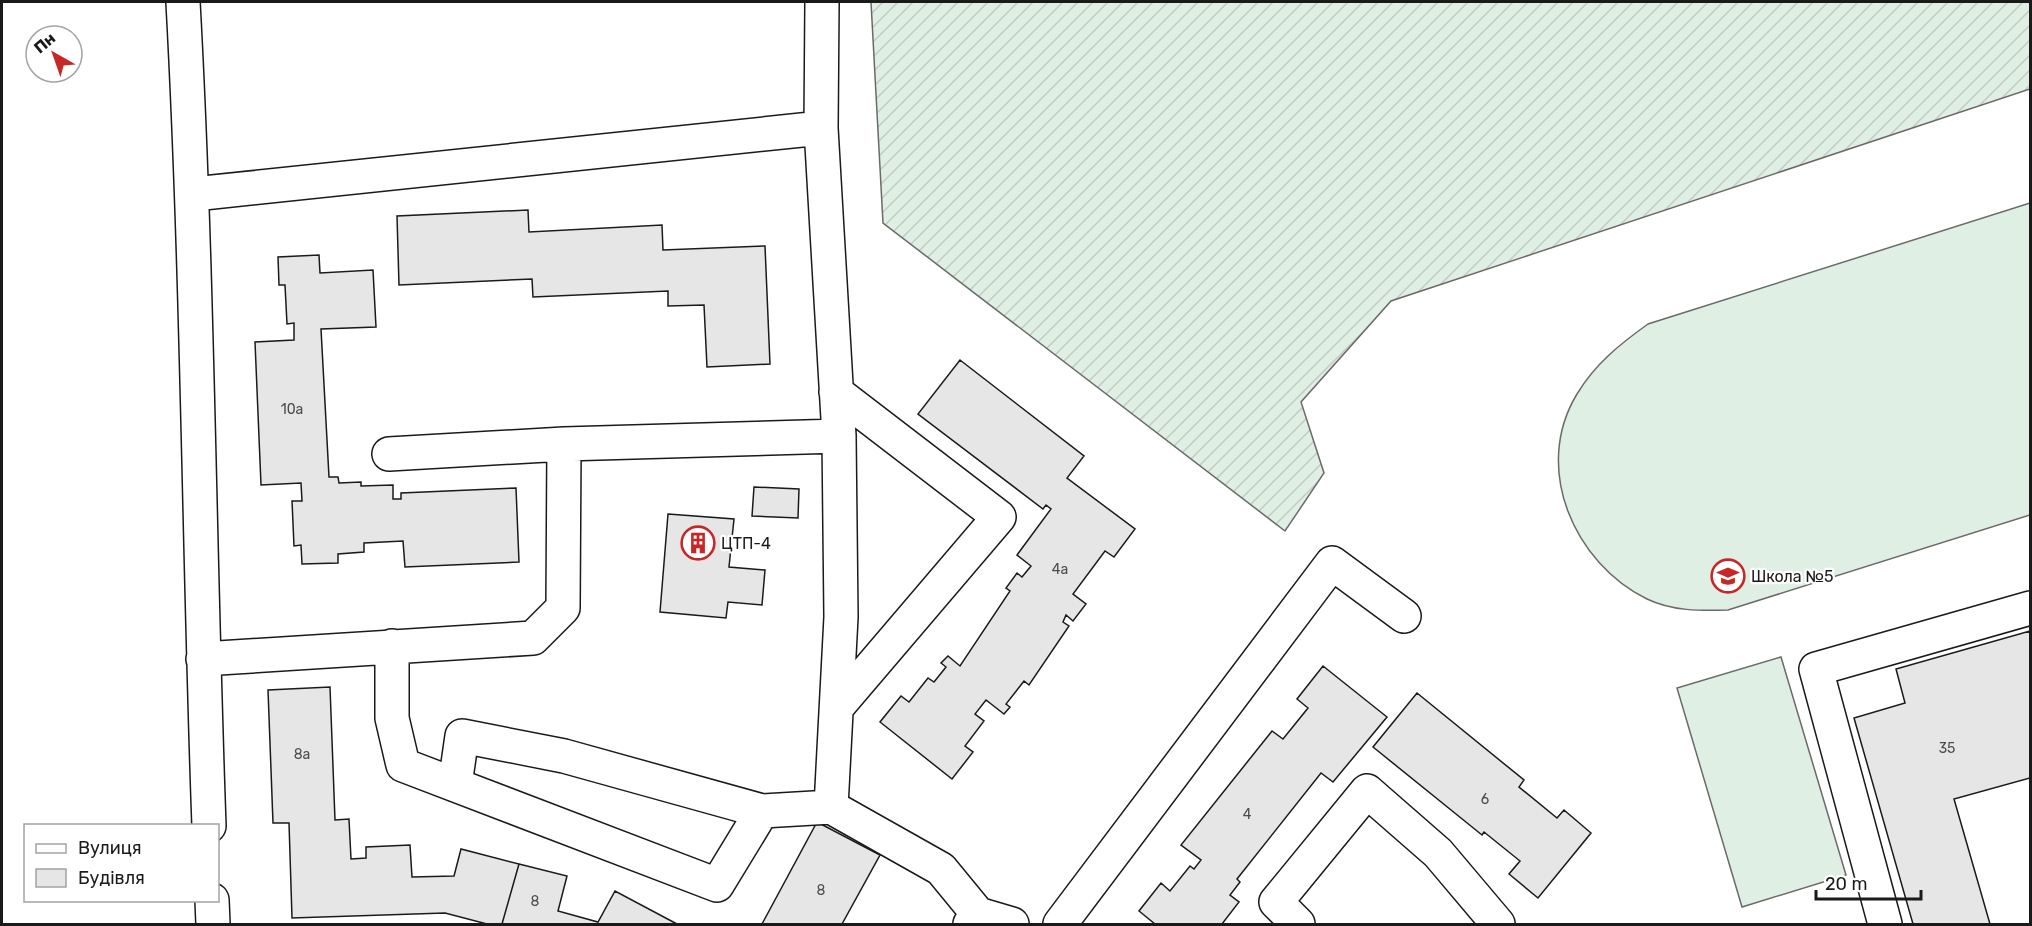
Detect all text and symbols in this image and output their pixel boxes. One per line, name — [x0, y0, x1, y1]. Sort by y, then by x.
north arrow — [24, 24, 84, 84]
text: Пн — [30, 28, 59, 57]
house number: 10а — [281, 401, 303, 418]
building icon: ЦТП-4 — [680, 525, 716, 561]
place label: ЦТП-4 — [721, 534, 771, 553]
school or university icon: Школа №5 — [1710, 558, 1746, 594]
house number: 4а — [1052, 561, 1068, 578]
place label: Школа №5 — [1751, 567, 1834, 586]
house number: 35 — [1939, 740, 1955, 757]
house number: 8а — [294, 746, 310, 763]
house number: 6 — [1481, 791, 1489, 808]
house number: 4 — [1243, 806, 1252, 823]
legend — [24, 824, 219, 902]
text: Вулиця — [78, 837, 142, 859]
scale bar — [1816, 863, 1921, 901]
text: Будівля — [78, 867, 145, 889]
text: 20 m — [1825, 873, 1867, 895]
house number: 8 — [817, 882, 826, 899]
house number: 8 — [531, 893, 540, 910]

